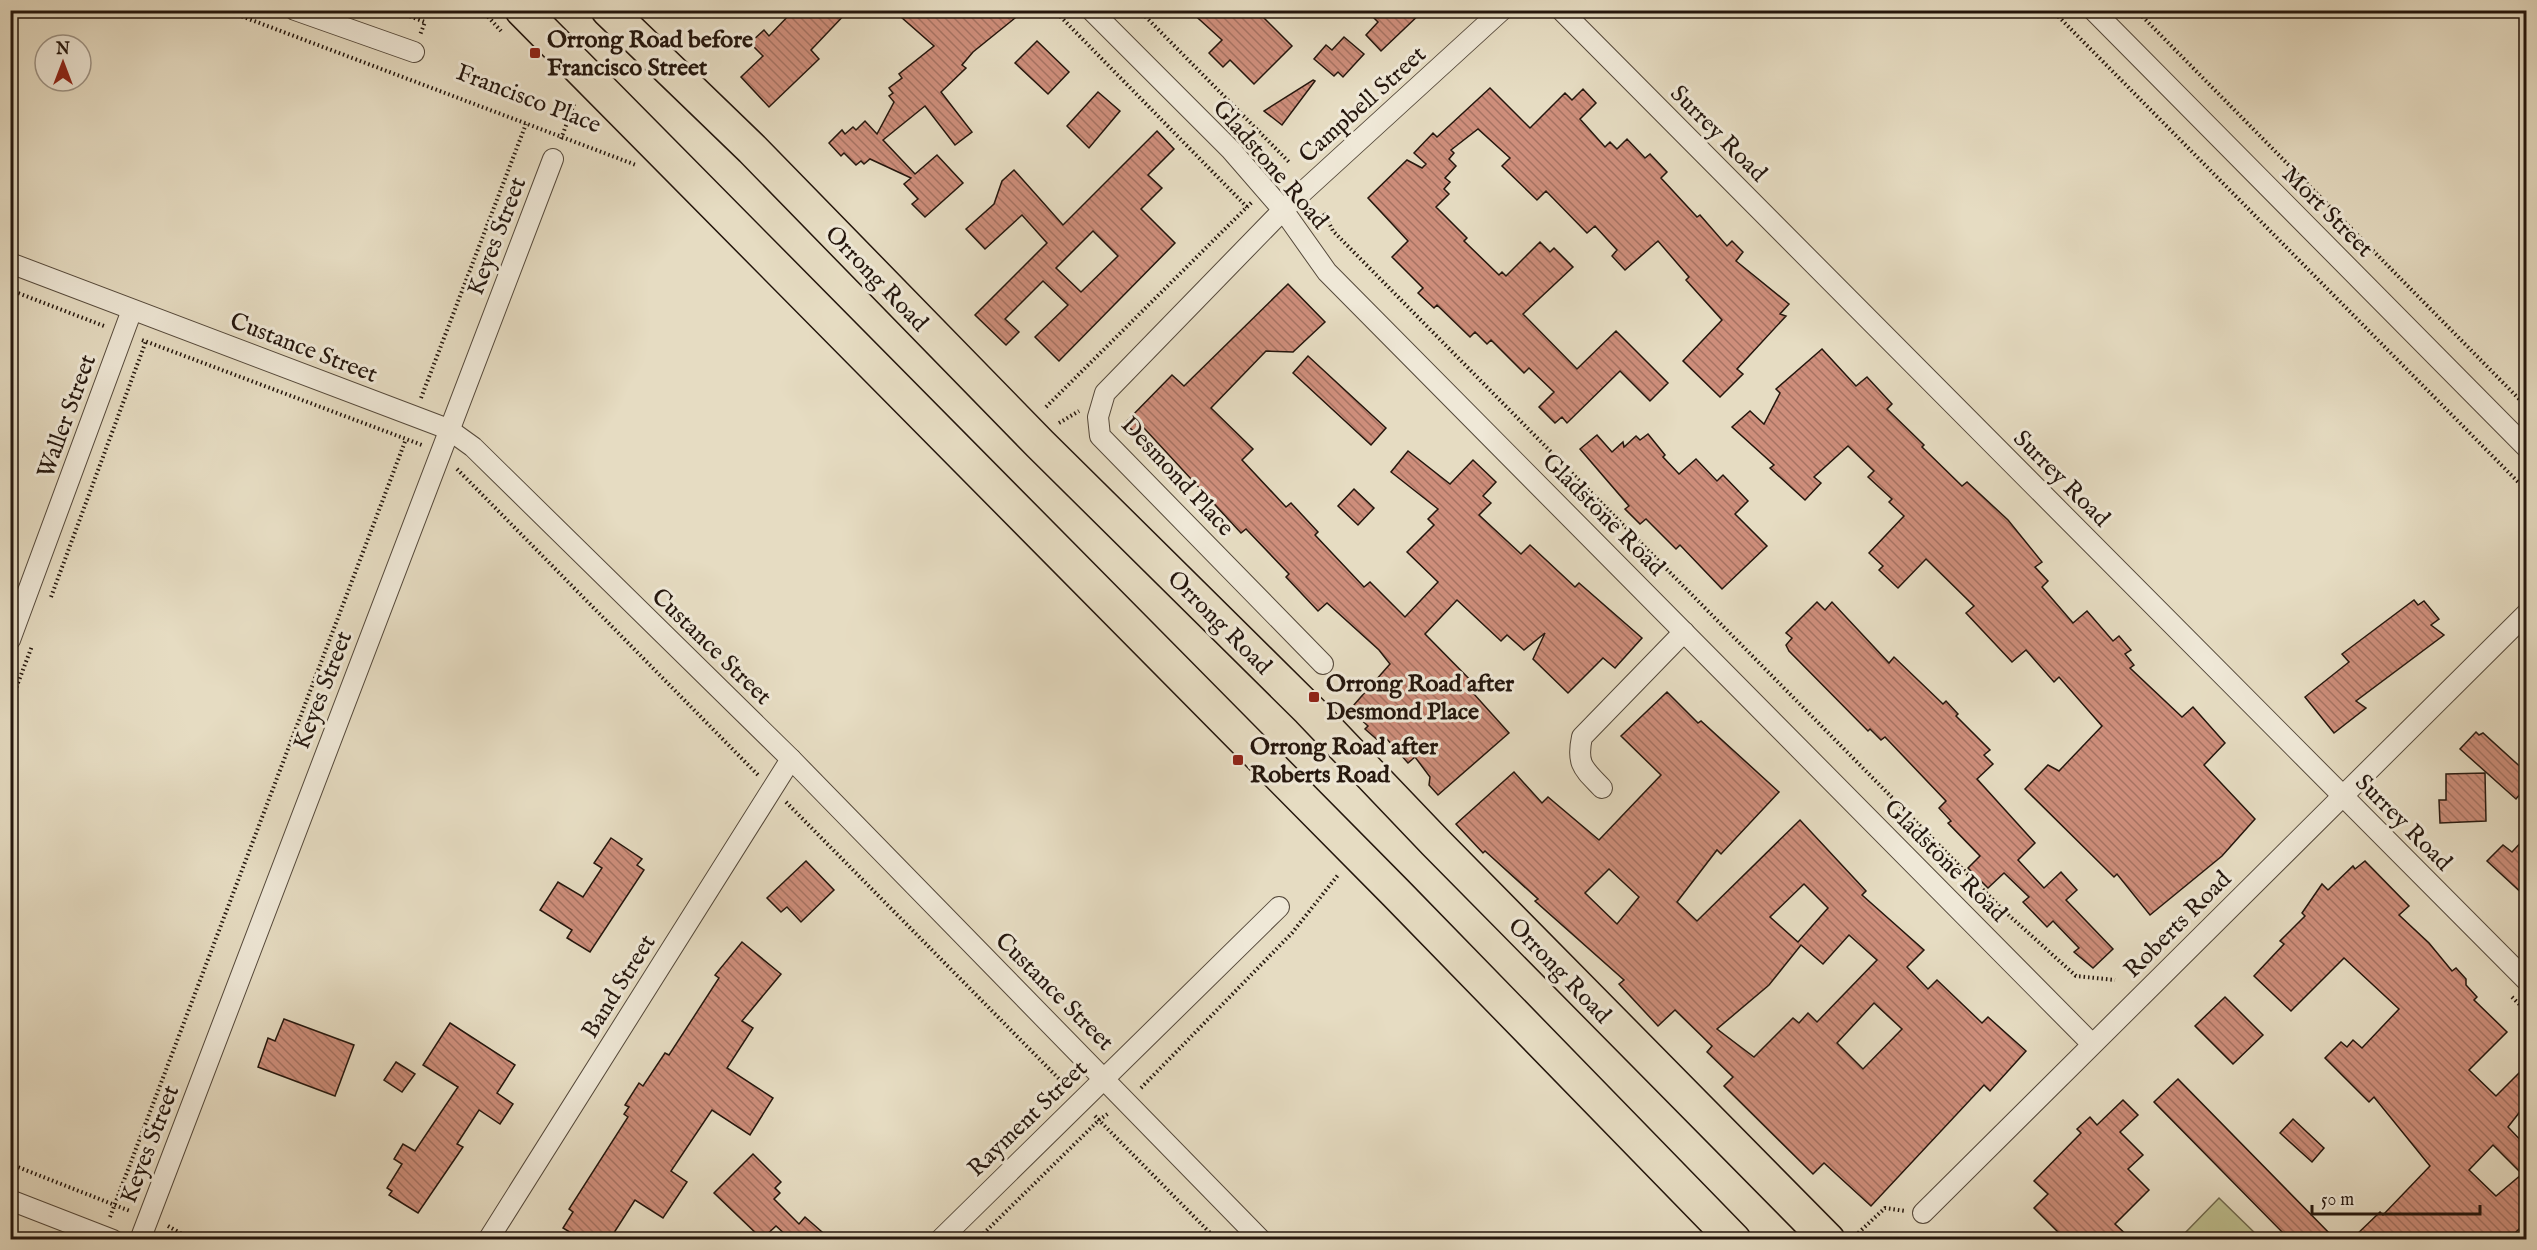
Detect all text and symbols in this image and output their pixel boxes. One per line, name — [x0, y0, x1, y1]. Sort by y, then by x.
place label: Orrong Road before Francisco Street — [547, 25, 753, 84]
north arrow — [33, 33, 93, 93]
text: N — [55, 40, 70, 60]
street label: Campbell Street — [1293, 40, 1433, 170]
marker: Orrong Road before Francisco Street — [528, 46, 542, 60]
street label: Francisco Place — [452, 58, 605, 141]
street label: Surrey Road — [1663, 79, 1773, 189]
street label: Gladstone Road — [1205, 94, 1335, 236]
street label: Mort Street — [2275, 160, 2379, 264]
street label: Keyes Street — [461, 173, 534, 300]
street label: Orrong Road — [818, 219, 934, 339]
street label: Custance Street — [225, 306, 382, 391]
street label: Waller Street — [31, 350, 104, 483]
street label: Desmond Place — [1113, 411, 1240, 544]
street label: Surrey Road — [2006, 424, 2116, 534]
street label: Gladstone Road — [1535, 447, 1671, 583]
street label: Orrong Road — [1160, 564, 1278, 682]
street label: Custance Street — [644, 582, 778, 712]
street label: Keyes Street — [287, 627, 360, 754]
place label: Orrong Road after Desmond Place — [1326, 669, 1514, 728]
marker: Orrong Road after Desmond Place — [1307, 690, 1321, 704]
place label: Orrong Road after Roberts Road — [1250, 732, 1438, 791]
marker: Orrong Road after Roberts Road — [1231, 753, 1245, 767]
street label: Surrey Road — [2348, 768, 2458, 878]
street label: Gladstone Road — [1877, 793, 2013, 929]
street label: Roberts Road — [2118, 864, 2239, 985]
street label: Orrong Road — [1501, 911, 1617, 1031]
street label: Custance Street — [988, 926, 1120, 1058]
street label: Band Street — [575, 929, 663, 1044]
street label: Rayment Street — [961, 1054, 1095, 1184]
street label: Keyes Street — [114, 1081, 187, 1208]
scale bar — [2312, 1178, 2480, 1216]
text: 50 m — [2321, 1189, 2354, 1212]

